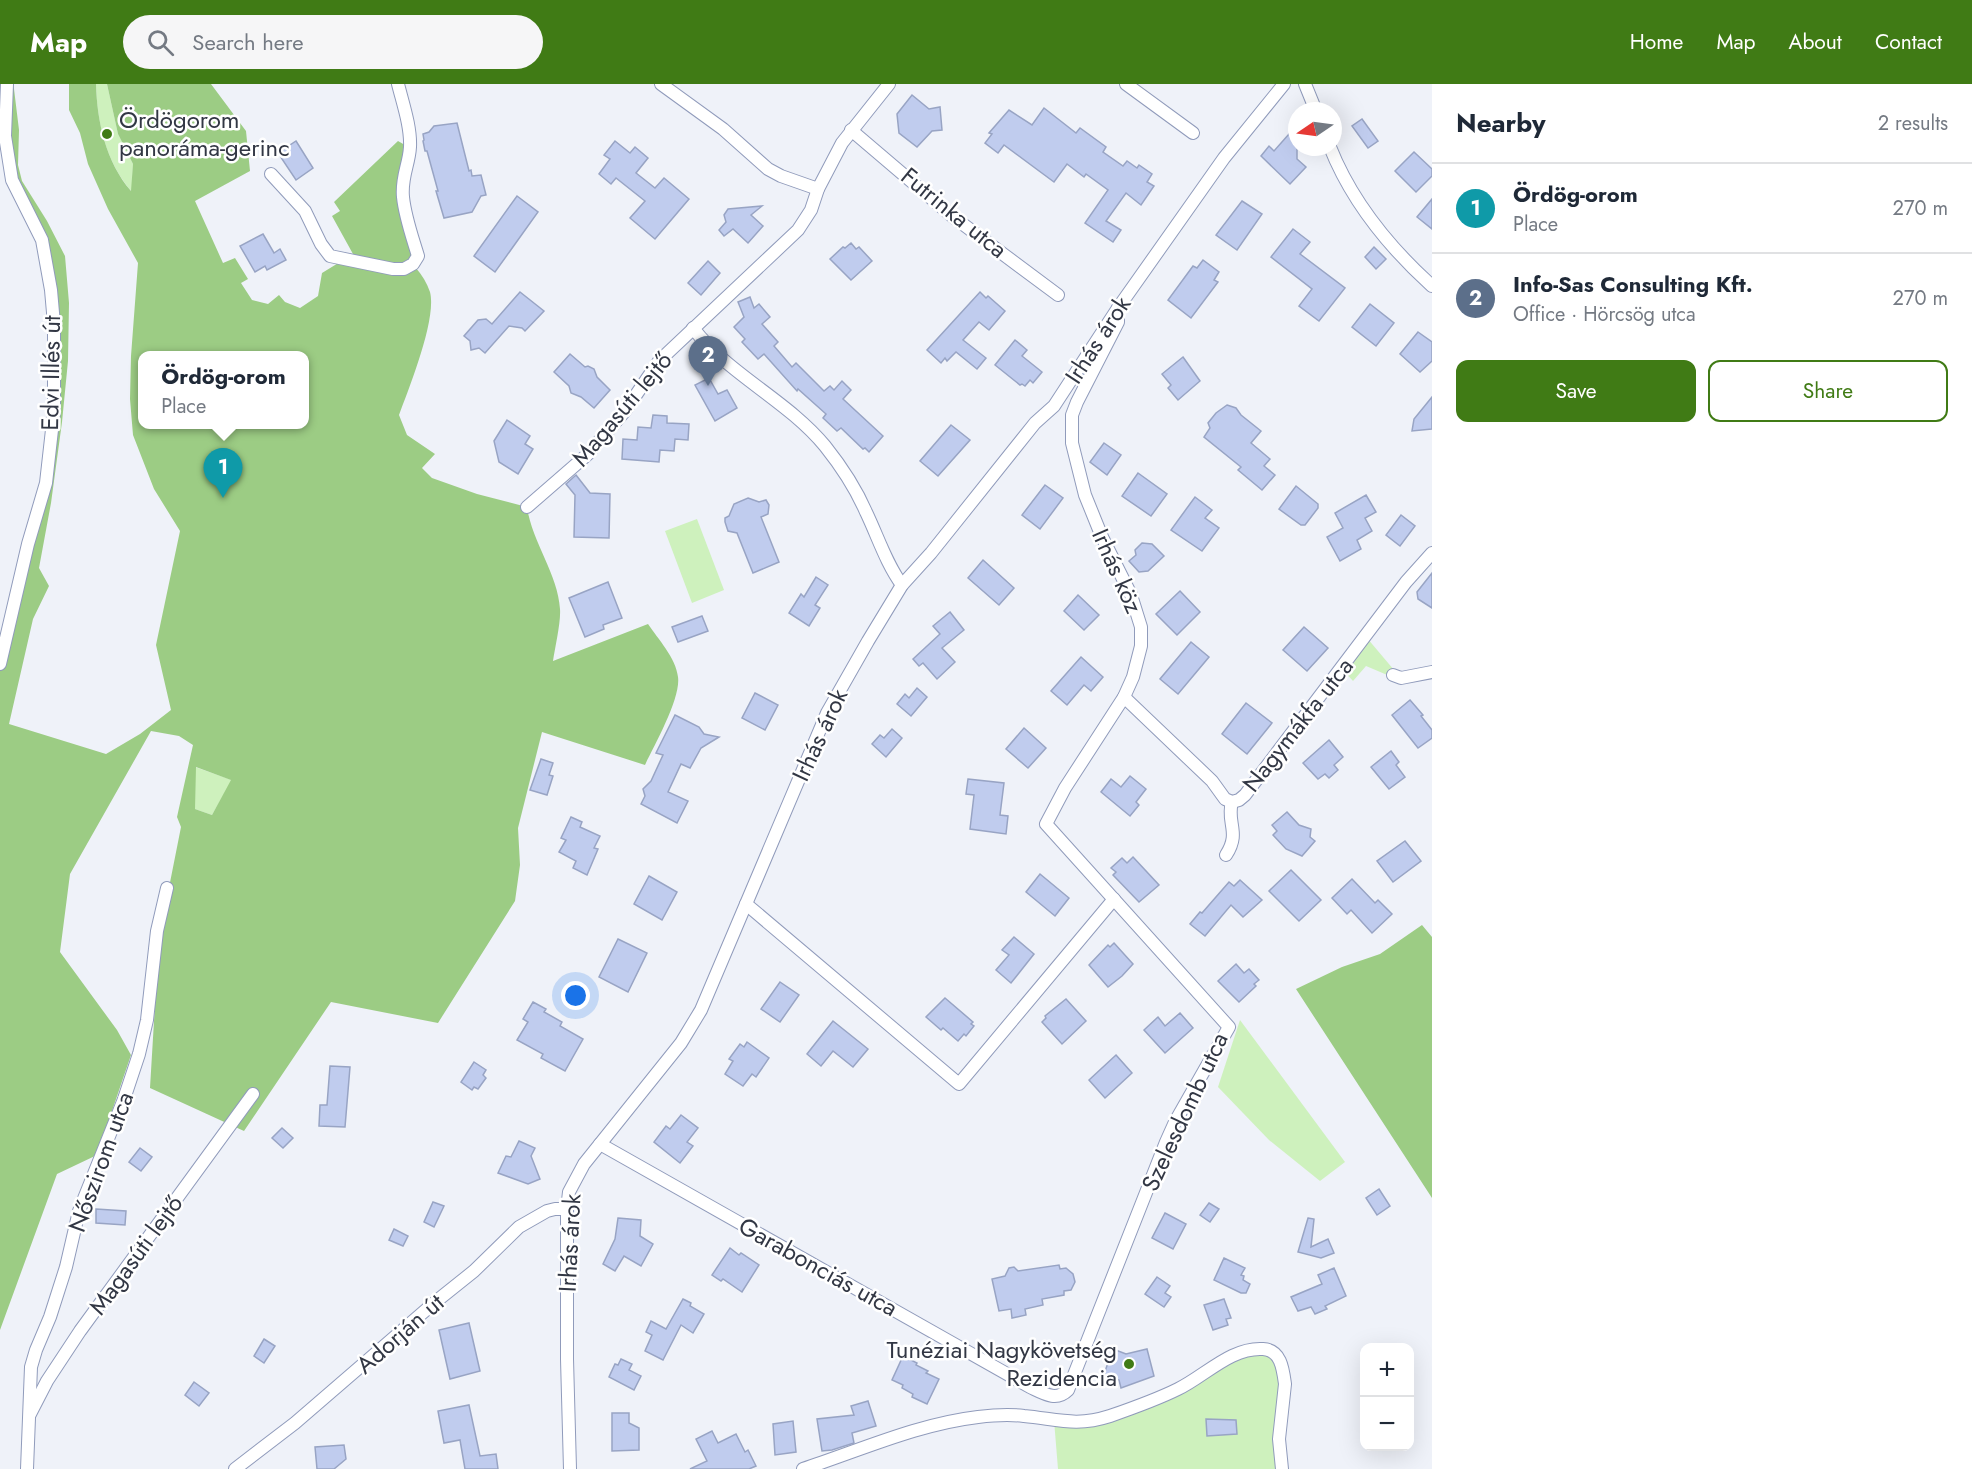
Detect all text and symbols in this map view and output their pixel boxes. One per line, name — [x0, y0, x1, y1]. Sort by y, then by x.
search box — [123, 15, 543, 69]
text: Map — [30, 22, 87, 63]
icon: search — [144, 26, 177, 59]
text: Search here — [192, 26, 304, 58]
text: Home — [1630, 27, 1683, 57]
text: Map — [1716, 27, 1756, 57]
text: About — [1789, 27, 1842, 57]
text: Contact — [1875, 27, 1942, 57]
place label: Ördögorom panoráma-gerinc — [119, 102, 290, 165]
north arrow — [1288, 102, 1342, 156]
text: Nearby — [1456, 104, 1545, 142]
text: 2 results — [1878, 109, 1948, 138]
marker: Ördögorom panoráma-gerinc — [100, 127, 114, 141]
street label: Futrinka utca — [894, 159, 1015, 266]
text: Ördög-orom — [1513, 178, 1638, 210]
text: 1 — [1470, 194, 1481, 223]
text: 270 m — [1893, 194, 1948, 223]
text: Place — [1513, 210, 1558, 239]
text: Info-Sas Consulting Kft. — [1513, 268, 1753, 300]
text: 2 — [1469, 284, 1482, 313]
text: 270 m — [1893, 284, 1948, 313]
street label: Irhás árok — [1056, 289, 1139, 391]
text: Office · Hörcsög utca — [1513, 300, 1696, 329]
street label: Edvi Illés út — [32, 315, 69, 431]
pin: 2 — [688, 336, 728, 386]
street label: Magasúti lejtő — [563, 344, 680, 474]
popup — [138, 351, 309, 429]
text: Ördög-orom — [161, 360, 286, 392]
button: Save — [1456, 360, 1696, 422]
button: Share — [1708, 360, 1948, 422]
text: Place — [161, 392, 206, 421]
pin: 1 — [204, 448, 242, 498]
street label: Irhás köz — [1083, 523, 1152, 619]
street label: Nagymákfa utca — [1234, 650, 1361, 799]
street label: Irhás árok — [783, 682, 856, 787]
your location — [561, 981, 590, 1010]
street label: Szelesdomb utca — [1132, 1027, 1237, 1197]
street label: Nőszirom utca — [59, 1087, 142, 1237]
street label: Magasúti lejtő — [80, 1188, 191, 1322]
street label: Irhás árok — [549, 1192, 590, 1293]
street label: Garabonciás utca — [732, 1208, 904, 1325]
street label: Adorján út — [348, 1285, 452, 1382]
place label: Tunéziai Nagykövetség Rezidencia — [887, 1332, 1117, 1395]
map controls — [1360, 1343, 1414, 1451]
button: + — [1360, 1343, 1414, 1397]
marker: Tunéziai Nagykövetség Rezidencia — [1122, 1357, 1136, 1371]
button: − — [1360, 1397, 1414, 1451]

